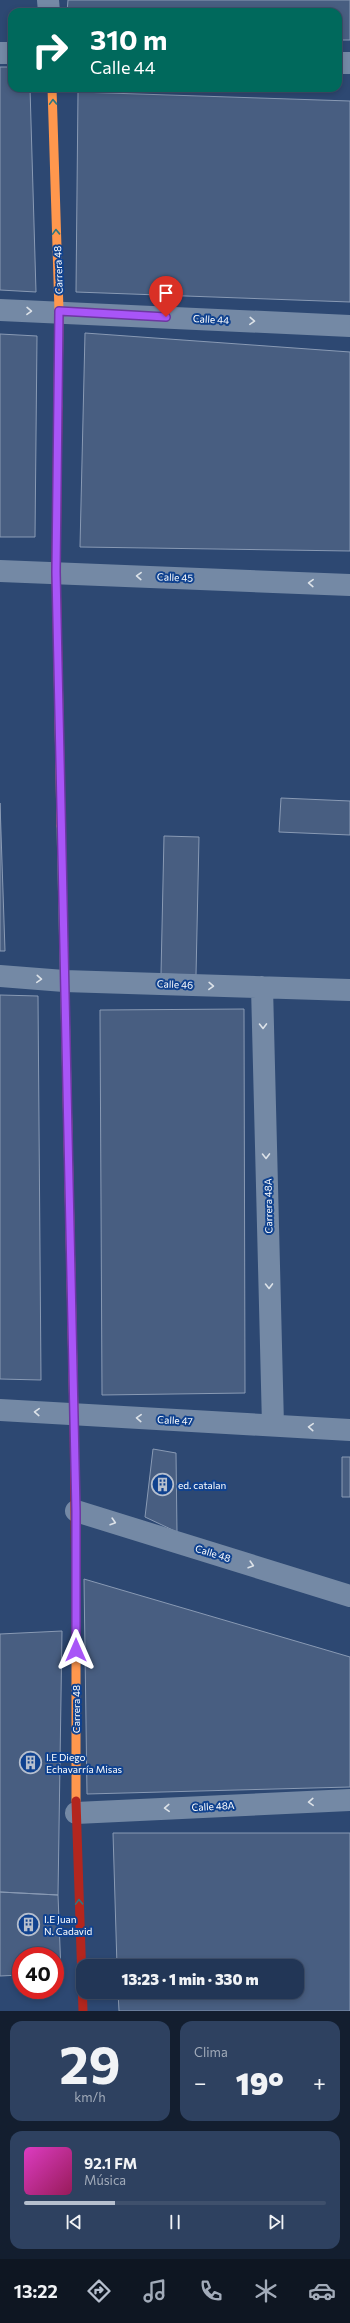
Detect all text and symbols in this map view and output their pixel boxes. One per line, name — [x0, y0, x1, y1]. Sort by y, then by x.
text: 310 m — [90, 22, 167, 56]
icon: right — [24, 24, 76, 76]
text: Calle 44 — [90, 56, 155, 78]
one-way arrow — [49, 99, 57, 105]
one-way arrow — [52, 229, 61, 235]
street label: Carrera 48 — [51, 246, 65, 294]
pin — [149, 276, 183, 317]
icon: arrive — [155, 282, 177, 304]
one-way arrow — [26, 307, 32, 315]
street label: Calle 44 — [193, 312, 229, 326]
one-way arrow — [249, 317, 255, 325]
street label: Calle 45 — [157, 570, 193, 584]
one-way arrow — [136, 572, 142, 580]
one-way arrow — [308, 579, 314, 587]
one-way arrow — [36, 975, 42, 984]
street label: Calle 46 — [157, 977, 193, 991]
one-way arrow — [208, 981, 214, 990]
one-way arrow — [259, 1023, 268, 1029]
one-way arrow — [262, 1153, 271, 1159]
street label: Carrera 48A — [262, 1178, 274, 1234]
one-way arrow — [265, 1283, 274, 1289]
one-way arrow — [34, 1408, 40, 1417]
one-way arrow — [136, 1413, 142, 1422]
street label: Calle 47 — [157, 1413, 193, 1427]
one-way arrow — [308, 1423, 314, 1432]
building icon: ed. catalan — [150, 1472, 176, 1498]
place label: ed. catalan — [178, 1479, 226, 1491]
one-way arrow — [109, 1517, 116, 1526]
street label: Calle 48 — [194, 1542, 232, 1564]
one-way arrow — [247, 1560, 254, 1569]
position arrow — [55, 1629, 97, 1671]
street label: Carrera 48 — [70, 1685, 82, 1733]
building icon: I.E Diego Echavarría Misas — [17, 1750, 43, 1776]
place label: I.E Diego Echavarría Misas — [46, 1751, 123, 1775]
one-way arrow — [308, 1797, 314, 1806]
street label: Calle 48A — [191, 1799, 235, 1813]
one-way arrow — [164, 1804, 170, 1813]
one-way arrow — [75, 1899, 83, 1905]
building icon: I.E Juan N. Cadavid — [16, 1912, 42, 1938]
place label: I.E Juan N. Cadavid — [44, 1913, 92, 1937]
speed limit sign: 40 — [12, 1947, 64, 1999]
text: 13:23 · 1 min · 330 m — [122, 1970, 258, 1988]
text: 29 — [59, 2031, 121, 2095]
text: Clima — [194, 2044, 228, 2060]
text: 19° — [236, 2064, 284, 2101]
text: − — [194, 2069, 207, 2096]
text: + — [313, 2069, 326, 2096]
text: km/h — [74, 2089, 106, 2105]
text: 92.1 FM — [84, 2154, 137, 2172]
text: Música — [84, 2172, 126, 2188]
icon: previous — [63, 2211, 85, 2233]
icon: pause — [164, 2211, 186, 2233]
icon: next — [265, 2211, 287, 2233]
icon: directions — [85, 2277, 113, 2305]
icon: music — [141, 2277, 169, 2305]
icon: phone — [197, 2277, 225, 2305]
icon: climate — [252, 2277, 280, 2305]
icon: car — [308, 2277, 336, 2305]
text: 13:22 — [14, 2280, 58, 2302]

